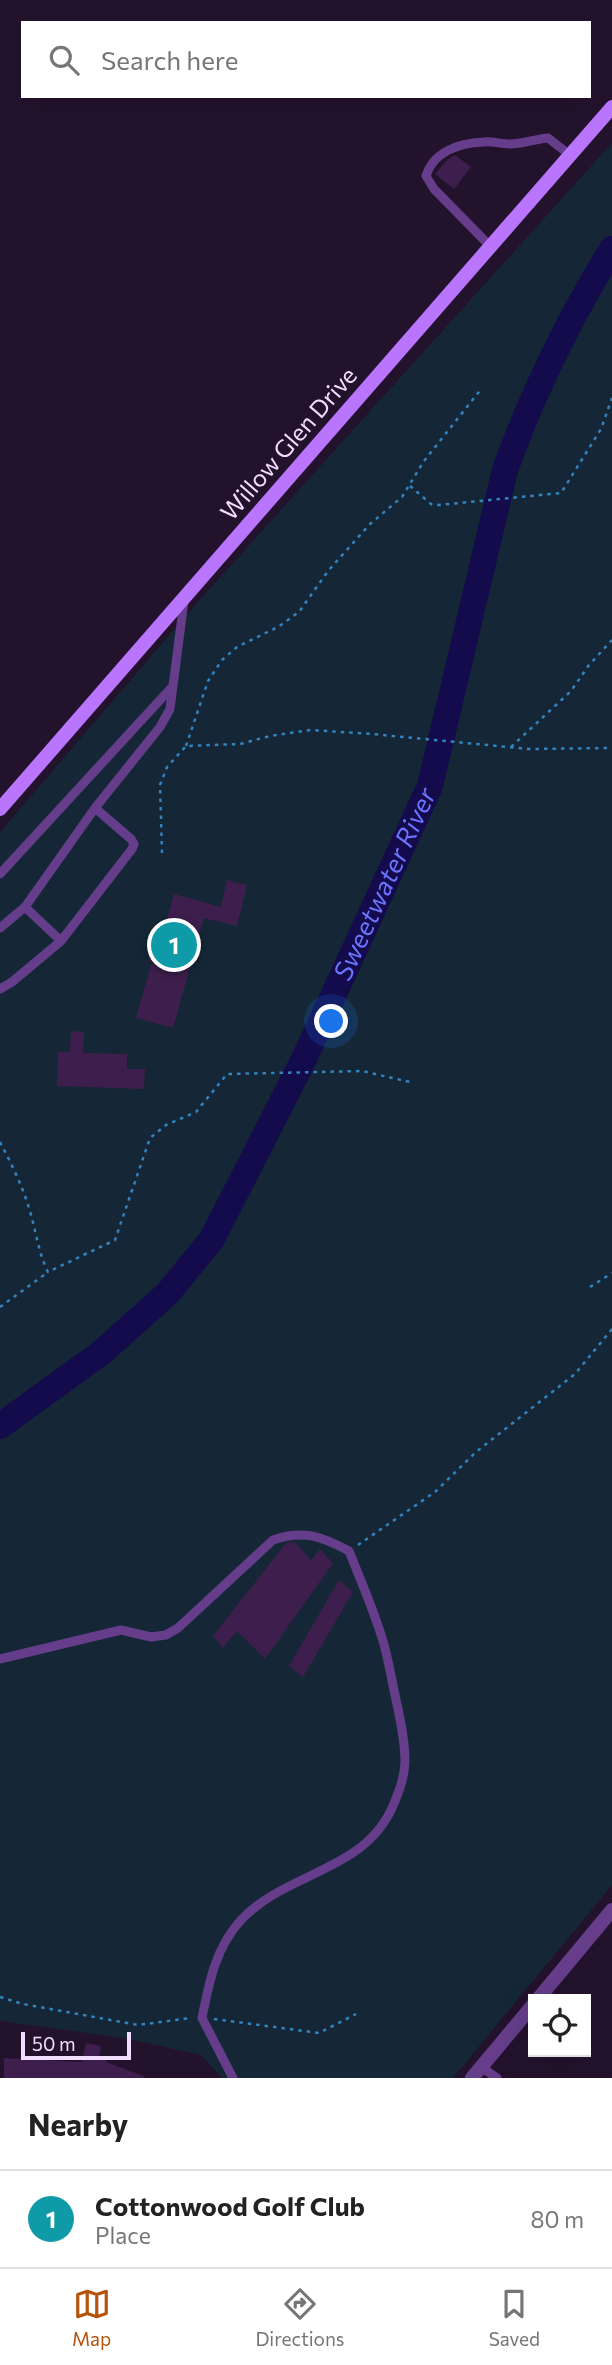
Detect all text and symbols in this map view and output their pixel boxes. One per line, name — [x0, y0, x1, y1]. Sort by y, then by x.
search box — [21, 21, 591, 98]
icon: search — [45, 41, 83, 79]
text: Search here — [101, 44, 239, 75]
street label: Willow Glen Drive — [214, 361, 362, 525]
water label: Sweetwater River — [326, 781, 442, 984]
pin: 1 — [151, 919, 197, 971]
your location — [314, 1004, 348, 1038]
map controls — [528, 1994, 591, 2057]
button: locate — [528, 1994, 591, 2057]
scale bar — [21, 2029, 131, 2061]
text: 50 m — [32, 2032, 76, 2055]
text: Nearby — [28, 2105, 128, 2142]
text: Cottonwood Golf Club — [95, 2190, 365, 2221]
text: 1 — [46, 2205, 56, 2233]
text: 80 m — [531, 2205, 584, 2233]
text: Place — [95, 2221, 151, 2249]
tab: Map — [72, 2285, 111, 2350]
tab: Directions — [255, 2285, 345, 2350]
tab: Saved — [489, 2285, 540, 2350]

